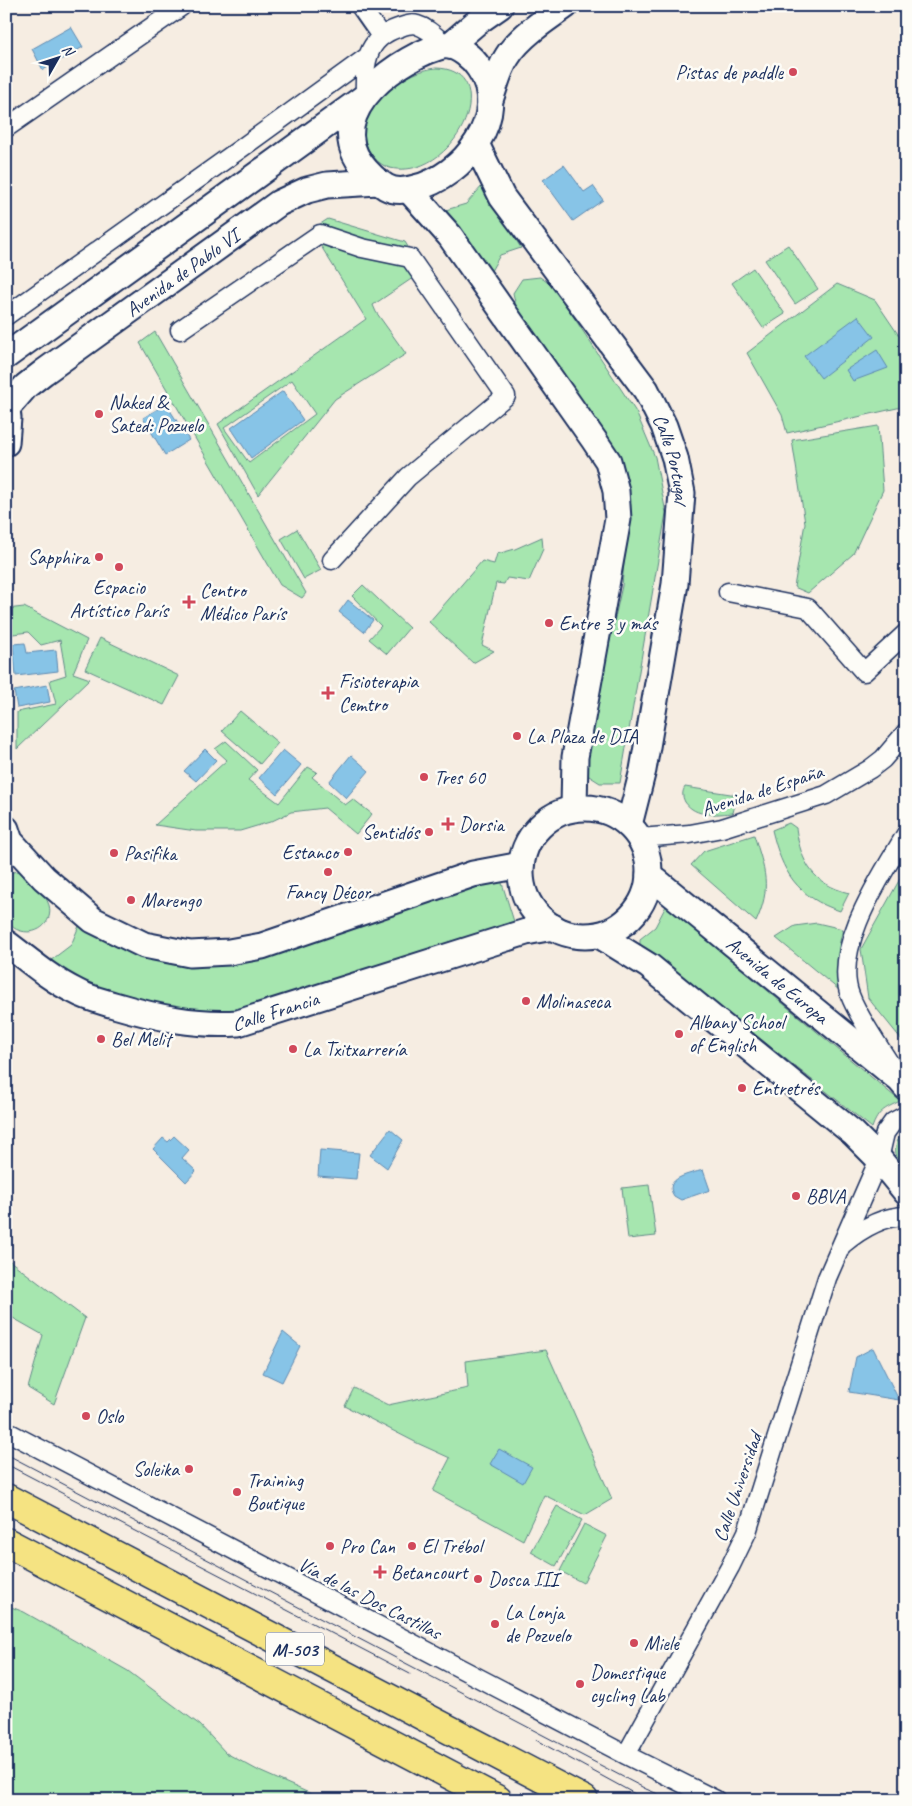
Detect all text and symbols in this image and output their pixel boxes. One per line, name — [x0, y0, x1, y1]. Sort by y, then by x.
north arrow — [32, 32, 82, 82]
text: N — [58, 41, 79, 61]
place label: Pistas de paddle — [676, 60, 784, 85]
marker: Pistas de paddle — [787, 66, 799, 78]
street label: Avenida de Pablo VI — [121, 221, 248, 322]
place label: Naked & Sated: Pozuelo — [109, 390, 204, 438]
marker: Naked & Sated: Pozuelo — [93, 408, 105, 420]
street label: Calle Portugal — [647, 410, 694, 508]
place label: Sapphira — [27, 545, 91, 570]
marker: Sapphira — [93, 551, 105, 563]
marker: Espacio Artístico París — [113, 561, 125, 573]
place label: Espacio Artístico París — [70, 575, 170, 623]
place label: Centro Médico París — [200, 578, 288, 626]
marker: Centro Médico París — [182, 595, 196, 609]
place label: Entre 3 y más — [559, 611, 659, 636]
marker: Entre 3 y más — [543, 617, 555, 629]
place label: Fisioterapia Cemtro — [339, 669, 419, 717]
marker: Fisioterapia Cemtro — [321, 686, 335, 700]
place label: La Plaza de DIA — [527, 724, 639, 749]
marker: La Plaza de DIA — [511, 730, 523, 742]
street label: Avenida de España — [698, 759, 827, 822]
place label: Tres 60 — [434, 765, 487, 790]
marker: Tres 60 — [418, 771, 430, 783]
place label: Dorsia — [459, 812, 506, 837]
marker: Dorsia — [441, 817, 455, 831]
place label: Sentidós — [362, 820, 421, 845]
marker: Sentidós — [423, 826, 435, 838]
place label: Estanco — [282, 840, 340, 865]
place label: Pasifika — [124, 841, 178, 866]
marker: Estanco — [342, 846, 354, 858]
marker: Pasifika — [108, 847, 120, 859]
marker: Fancy Décor — [322, 866, 334, 878]
place label: Fancy Décor — [286, 880, 372, 905]
place label: Marengo — [141, 888, 202, 913]
marker: Marengo — [125, 894, 137, 906]
street label: Avenida de Europa — [721, 931, 834, 1030]
street label: Calle Francia — [232, 986, 324, 1036]
place label: Molinaseca — [536, 989, 612, 1014]
marker: Molinaseca — [520, 995, 532, 1007]
place label: Albany School of English — [689, 1010, 787, 1058]
place label: Bel Melit — [111, 1027, 174, 1052]
marker: Albany School of English — [673, 1028, 685, 1040]
marker: Bel Melit — [95, 1033, 107, 1045]
place label: La Txitxarrería — [303, 1037, 407, 1062]
marker: La Txitxarrería — [287, 1043, 299, 1055]
place label: Entretrés — [752, 1076, 821, 1101]
marker: Entretrés — [736, 1082, 748, 1094]
place label: BBVA — [806, 1184, 846, 1209]
marker: BBVA — [790, 1190, 802, 1202]
place label: Oslo — [96, 1404, 124, 1429]
marker: Oslo — [80, 1410, 92, 1422]
street label: Calle Universidad — [707, 1426, 769, 1545]
place label: Soleika — [133, 1457, 180, 1482]
marker: Soleika — [183, 1463, 195, 1475]
place label: Training Boutique — [247, 1468, 305, 1516]
marker: Training Boutique — [231, 1486, 243, 1498]
place label: Pro Can — [340, 1534, 396, 1559]
place label: El Trébol — [422, 1534, 485, 1559]
marker: Pro Can — [324, 1540, 336, 1552]
marker: El Trébol — [406, 1540, 418, 1552]
street label: Vía de las Dos Castillas — [294, 1552, 447, 1646]
place label: Betancourt — [391, 1560, 470, 1585]
marker: Betancourt — [373, 1565, 387, 1579]
place label: Dosca III — [488, 1567, 562, 1592]
marker: Dosca III — [472, 1573, 484, 1585]
place label: La Lonja de Pozuelo — [505, 1600, 573, 1648]
marker: La Lonja de Pozuelo — [489, 1618, 501, 1630]
place label: Miele — [644, 1631, 680, 1656]
road number: M-503 — [266, 1632, 324, 1666]
marker: Miele — [628, 1637, 640, 1649]
place label: Domestique cycling Lab — [590, 1660, 666, 1708]
marker: Domestique cycling Lab — [574, 1678, 586, 1690]

